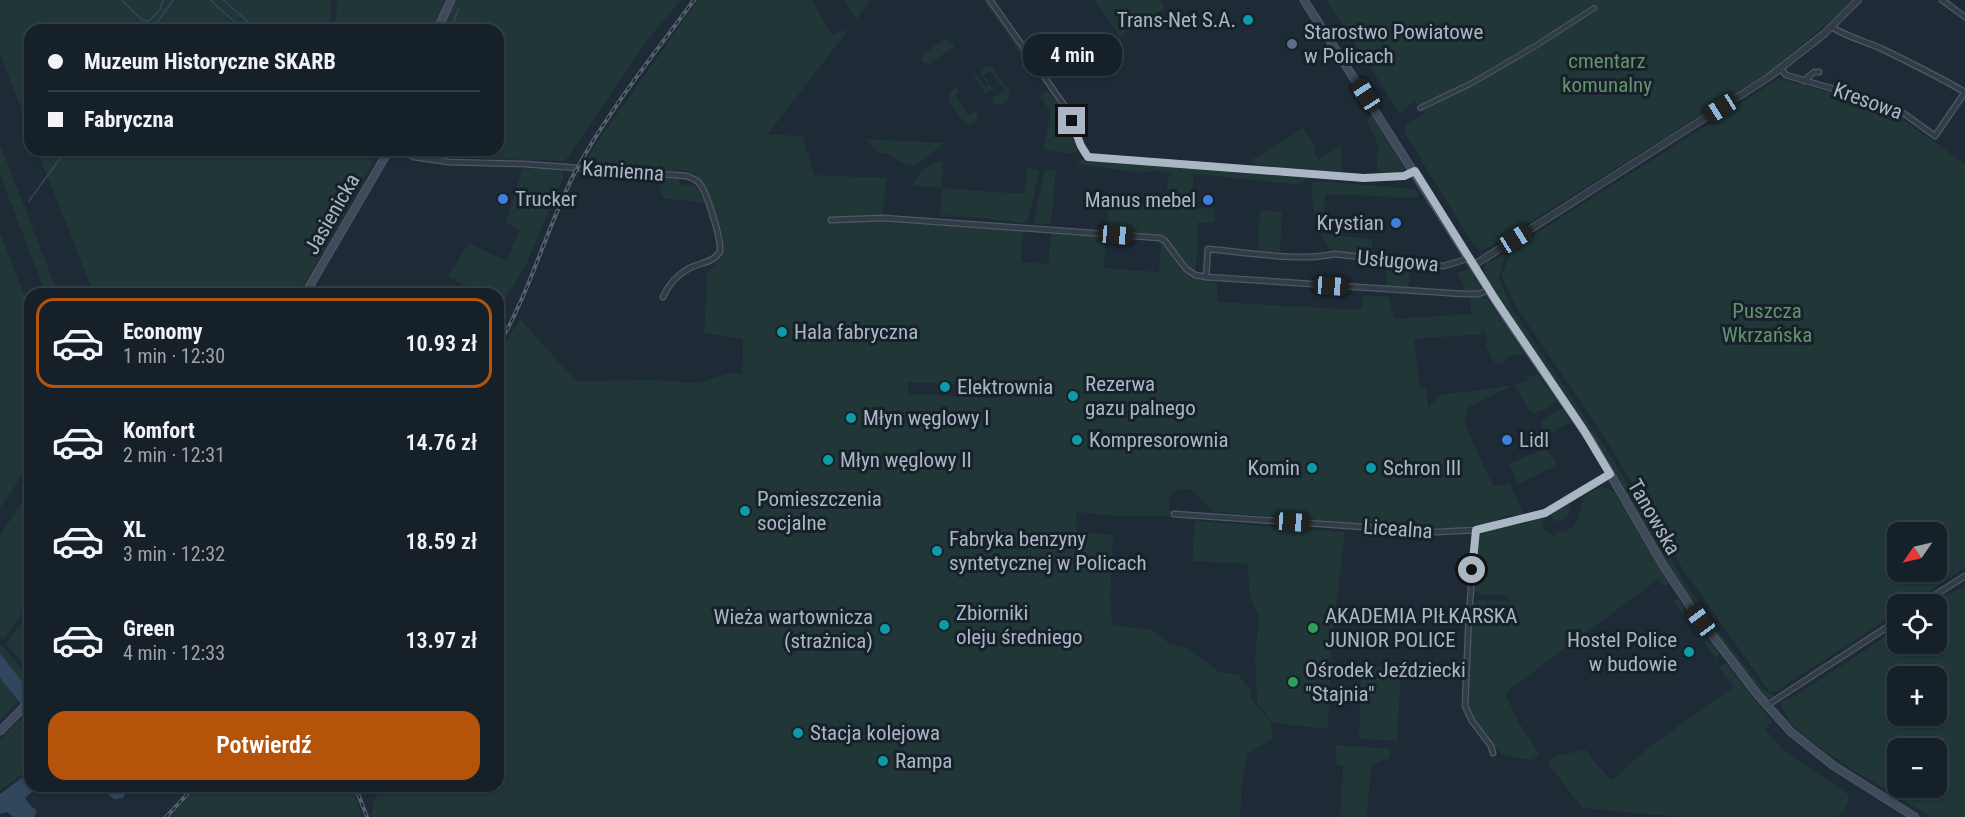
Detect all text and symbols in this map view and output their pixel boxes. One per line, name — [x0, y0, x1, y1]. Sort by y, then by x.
place label: Trans-Net S.A. — [1117, 8, 1236, 32]
marker: Trans-Net S.A. — [1241, 13, 1255, 27]
place label: Starostwo Powiatowe w Policach — [1304, 20, 1483, 68]
callout: 4 min — [1022, 34, 1122, 76]
marker: Starostwo Powiatowe w Policach — [1285, 37, 1299, 51]
text: 4 min — [1050, 43, 1095, 67]
text: Muzeum Historyczne SKARB — [84, 49, 336, 74]
park label: cmentarz komunalny — [1562, 49, 1652, 97]
car — [1349, 75, 1383, 115]
street label: Kresowa — [1830, 78, 1906, 124]
car — [1701, 91, 1741, 125]
text: Fabryczna — [84, 107, 174, 132]
route end — [1058, 107, 1085, 134]
street label: Kamienna — [581, 156, 665, 186]
street label: Jasienicka — [299, 170, 365, 258]
place label: Trucker — [515, 187, 577, 211]
place label: Manus mebel — [1085, 188, 1196, 212]
marker: Trucker — [496, 192, 510, 206]
marker: Manus mebel — [1201, 193, 1215, 207]
place label: Krystian — [1316, 211, 1384, 235]
marker: Krystian — [1389, 216, 1403, 230]
car — [1495, 222, 1535, 256]
car — [1097, 224, 1135, 246]
street label: Usługowa — [1356, 245, 1440, 277]
car — [1312, 276, 1350, 296]
park label: Puszcza Wkrzańska — [1722, 299, 1812, 347]
icon: car — [51, 316, 105, 370]
text: Economy — [123, 319, 203, 344]
place label: Hala fabryczna — [794, 320, 918, 344]
marker: Hala fabryczna — [775, 325, 789, 339]
text: 10.93 zł — [405, 331, 477, 356]
text: 1 min · 12:30 — [123, 344, 225, 368]
place label: Rezerwa gazu palnego — [1085, 372, 1196, 420]
place label: Elektrownia — [957, 375, 1053, 399]
marker: Elektrownia — [938, 380, 952, 394]
marker: Rezerwa gazu palnego — [1066, 389, 1080, 403]
place label: Młyn węglowy I — [863, 406, 990, 430]
marker: Młyn węglowy I — [844, 411, 858, 425]
icon: car — [51, 415, 105, 469]
text: Komfort — [123, 418, 195, 443]
place label: Kompresorownia — [1089, 428, 1228, 452]
place label: Lidl — [1519, 428, 1549, 452]
text: 14.76 zł — [405, 430, 477, 455]
marker: Kompresorownia — [1070, 433, 1084, 447]
marker: Lidl — [1500, 433, 1514, 447]
text: 2 min · 12:31 — [123, 443, 225, 467]
place label: Młyn węglowy II — [840, 448, 972, 472]
marker: Młyn węglowy II — [821, 453, 835, 467]
place label: Komin — [1247, 456, 1300, 480]
place label: Schron III — [1383, 456, 1461, 480]
marker: Komin — [1305, 461, 1319, 475]
marker: Schron III — [1364, 461, 1378, 475]
street label: Tanowska — [1623, 475, 1685, 559]
place label: Pomieszczenia socjalne — [757, 487, 882, 535]
marker: Pomieszczenia socjalne — [738, 504, 752, 518]
car — [1273, 512, 1311, 532]
icon: car — [51, 514, 105, 568]
street label: Licealna — [1363, 515, 1433, 543]
text: XL — [123, 517, 146, 542]
north arrow — [1887, 522, 1947, 582]
map controls — [1887, 522, 1947, 798]
place label: Fabryka benzyny syntetycznej w Policach — [949, 527, 1147, 575]
text: 18.59 zł — [405, 529, 477, 554]
text: 3 min · 12:32 — [123, 542, 225, 566]
marker: Fabryka benzyny syntetycznej w Policach — [930, 544, 944, 558]
route start — [1458, 556, 1485, 583]
button: locate — [1887, 594, 1947, 654]
place label: Zbiorniki oleju średniego — [956, 601, 1083, 649]
car — [1683, 601, 1719, 641]
place label: AKADEMIA PIŁKARSKA JUNIOR POLICE — [1325, 604, 1517, 652]
place label: Wieża wartownicza (strażnica) — [713, 605, 873, 653]
icon: car — [51, 613, 105, 667]
text: Green — [123, 616, 175, 641]
marker: Zbiorniki oleju średniego — [937, 618, 951, 632]
marker: AKADEMIA PIŁKARSKA JUNIOR POLICE — [1306, 621, 1320, 635]
marker: Wieża wartownicza (strażnica) — [878, 622, 892, 636]
text: 13.97 zł — [405, 628, 477, 653]
place label: Hostel Police w budowie — [1567, 628, 1677, 676]
text: 4 min · 12:33 — [123, 641, 225, 665]
marker: Hostel Police w budowie — [1682, 645, 1696, 659]
place label: Ośrodek Jeździecki "Stajnia" — [1305, 658, 1466, 706]
button: + — [1887, 666, 1947, 726]
marker: Ośrodek Jeździecki "Stajnia" — [1286, 675, 1300, 689]
button: Potwierdź — [48, 711, 480, 780]
place label: Stacja kolejowa — [810, 721, 940, 745]
marker: Stacja kolejowa — [791, 726, 805, 740]
button: − — [1887, 738, 1947, 798]
place label: Rampa — [895, 749, 952, 773]
marker: Rampa — [876, 754, 890, 768]

